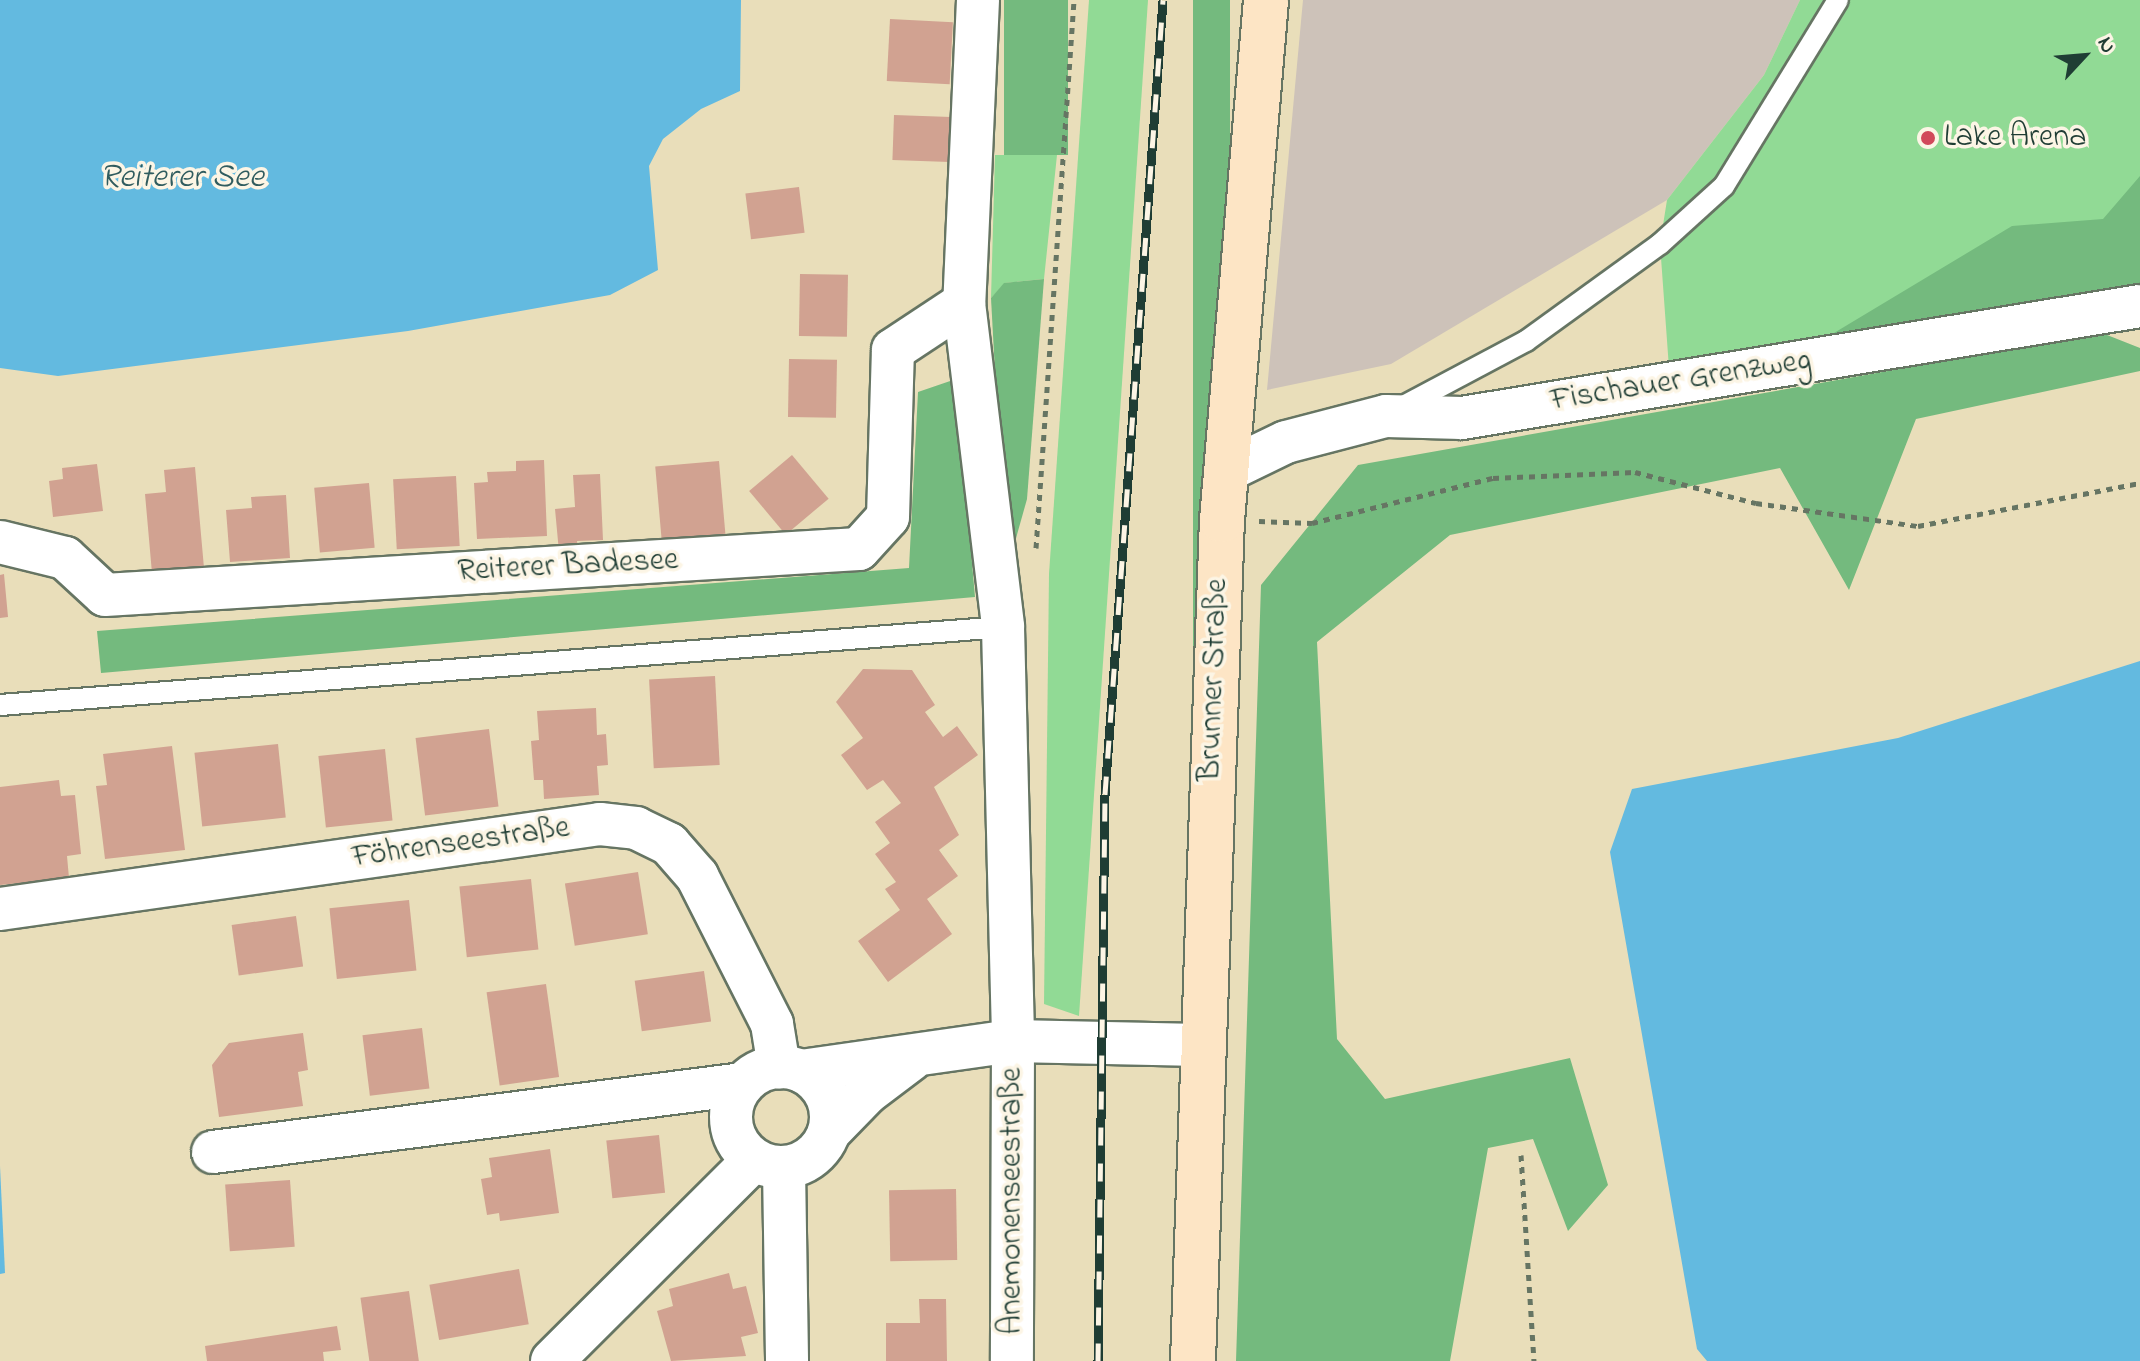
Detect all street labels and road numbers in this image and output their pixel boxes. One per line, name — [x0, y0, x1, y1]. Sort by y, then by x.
street label: Fischauer Grenzweg — [1548, 342, 1814, 422]
street label: Reiterer Badesee — [457, 542, 679, 592]
street label: Brunner Straße — [1192, 578, 1238, 782]
street label: Föhrenseestraße — [350, 810, 572, 878]
street label: Anemonenseestraße — [994, 1067, 1032, 1335]

